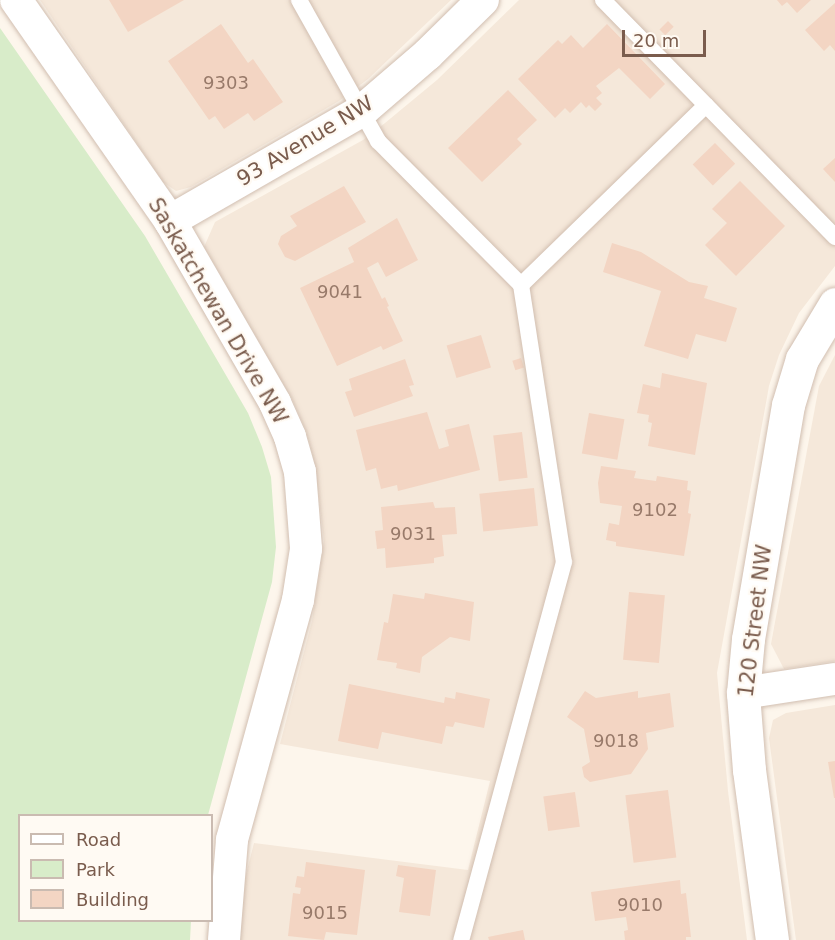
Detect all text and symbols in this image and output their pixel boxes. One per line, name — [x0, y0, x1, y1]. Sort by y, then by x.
scale bar — [625, 18, 709, 56]
text: 20 m — [633, 30, 679, 51]
house number: 9303 — [203, 72, 249, 94]
street label: 93 Avenue NW — [232, 90, 378, 192]
street label: Saskatchewan Drive NW — [143, 193, 293, 429]
house number: 9041 — [317, 281, 363, 303]
house number: 9102 — [632, 499, 678, 521]
house number: 9031 — [390, 523, 436, 545]
street label: 120 Street NW — [733, 543, 777, 699]
house number: 9018 — [593, 730, 639, 752]
legend — [18, 814, 213, 922]
text: Road — [76, 829, 121, 850]
text: Park — [76, 859, 115, 880]
text: Building — [76, 889, 149, 910]
house number: 9010 — [617, 894, 663, 916]
house number: 9015 — [302, 902, 348, 924]

